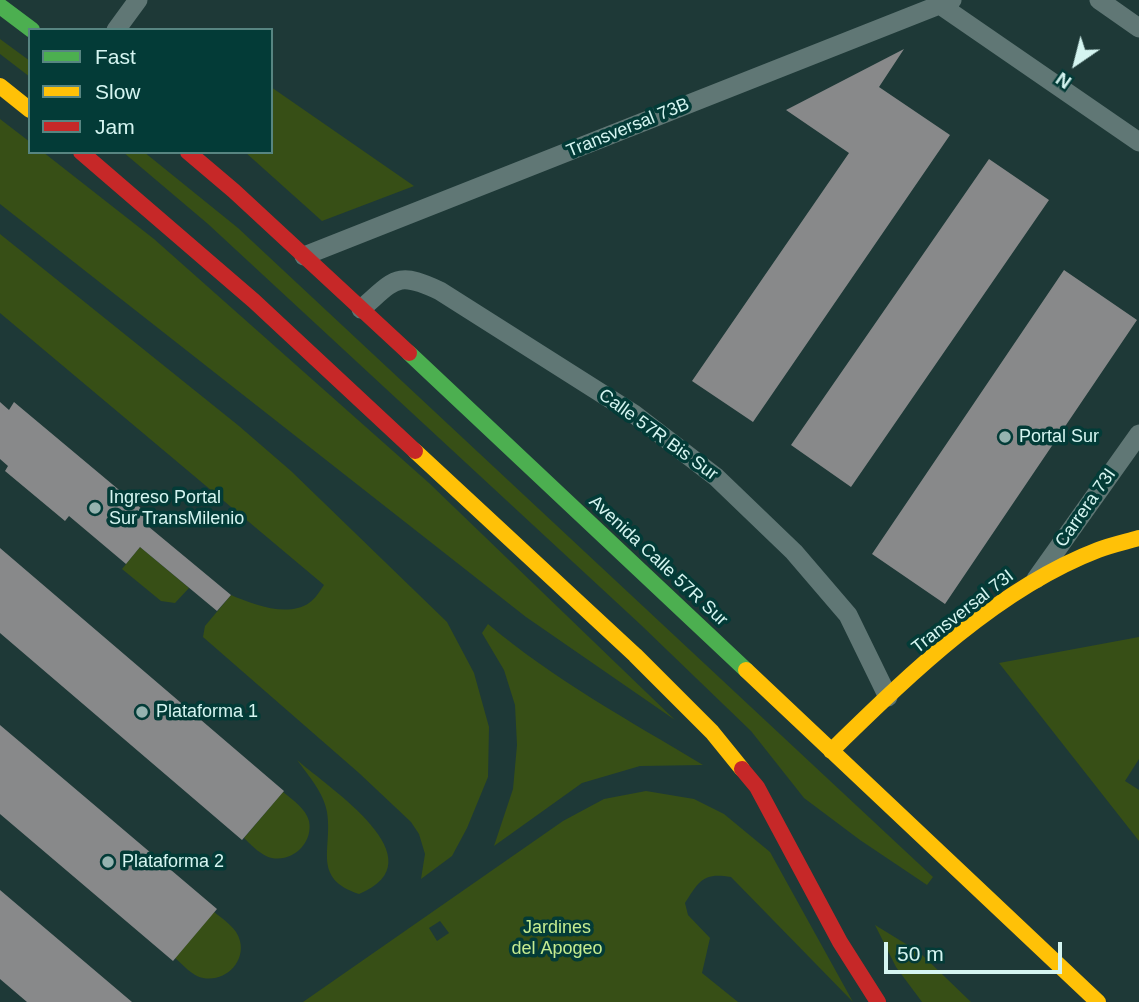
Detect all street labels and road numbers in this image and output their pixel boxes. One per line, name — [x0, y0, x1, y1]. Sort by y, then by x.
street label: Transversal 73B — [564, 94, 692, 162]
street label: Calle 57R Bis Sur — [594, 385, 722, 485]
street label: Carrera 73I — [1051, 465, 1121, 551]
street label: Avenida Calle 57R Sur — [584, 491, 732, 631]
street label: Transversal 73I — [908, 566, 1018, 658]

